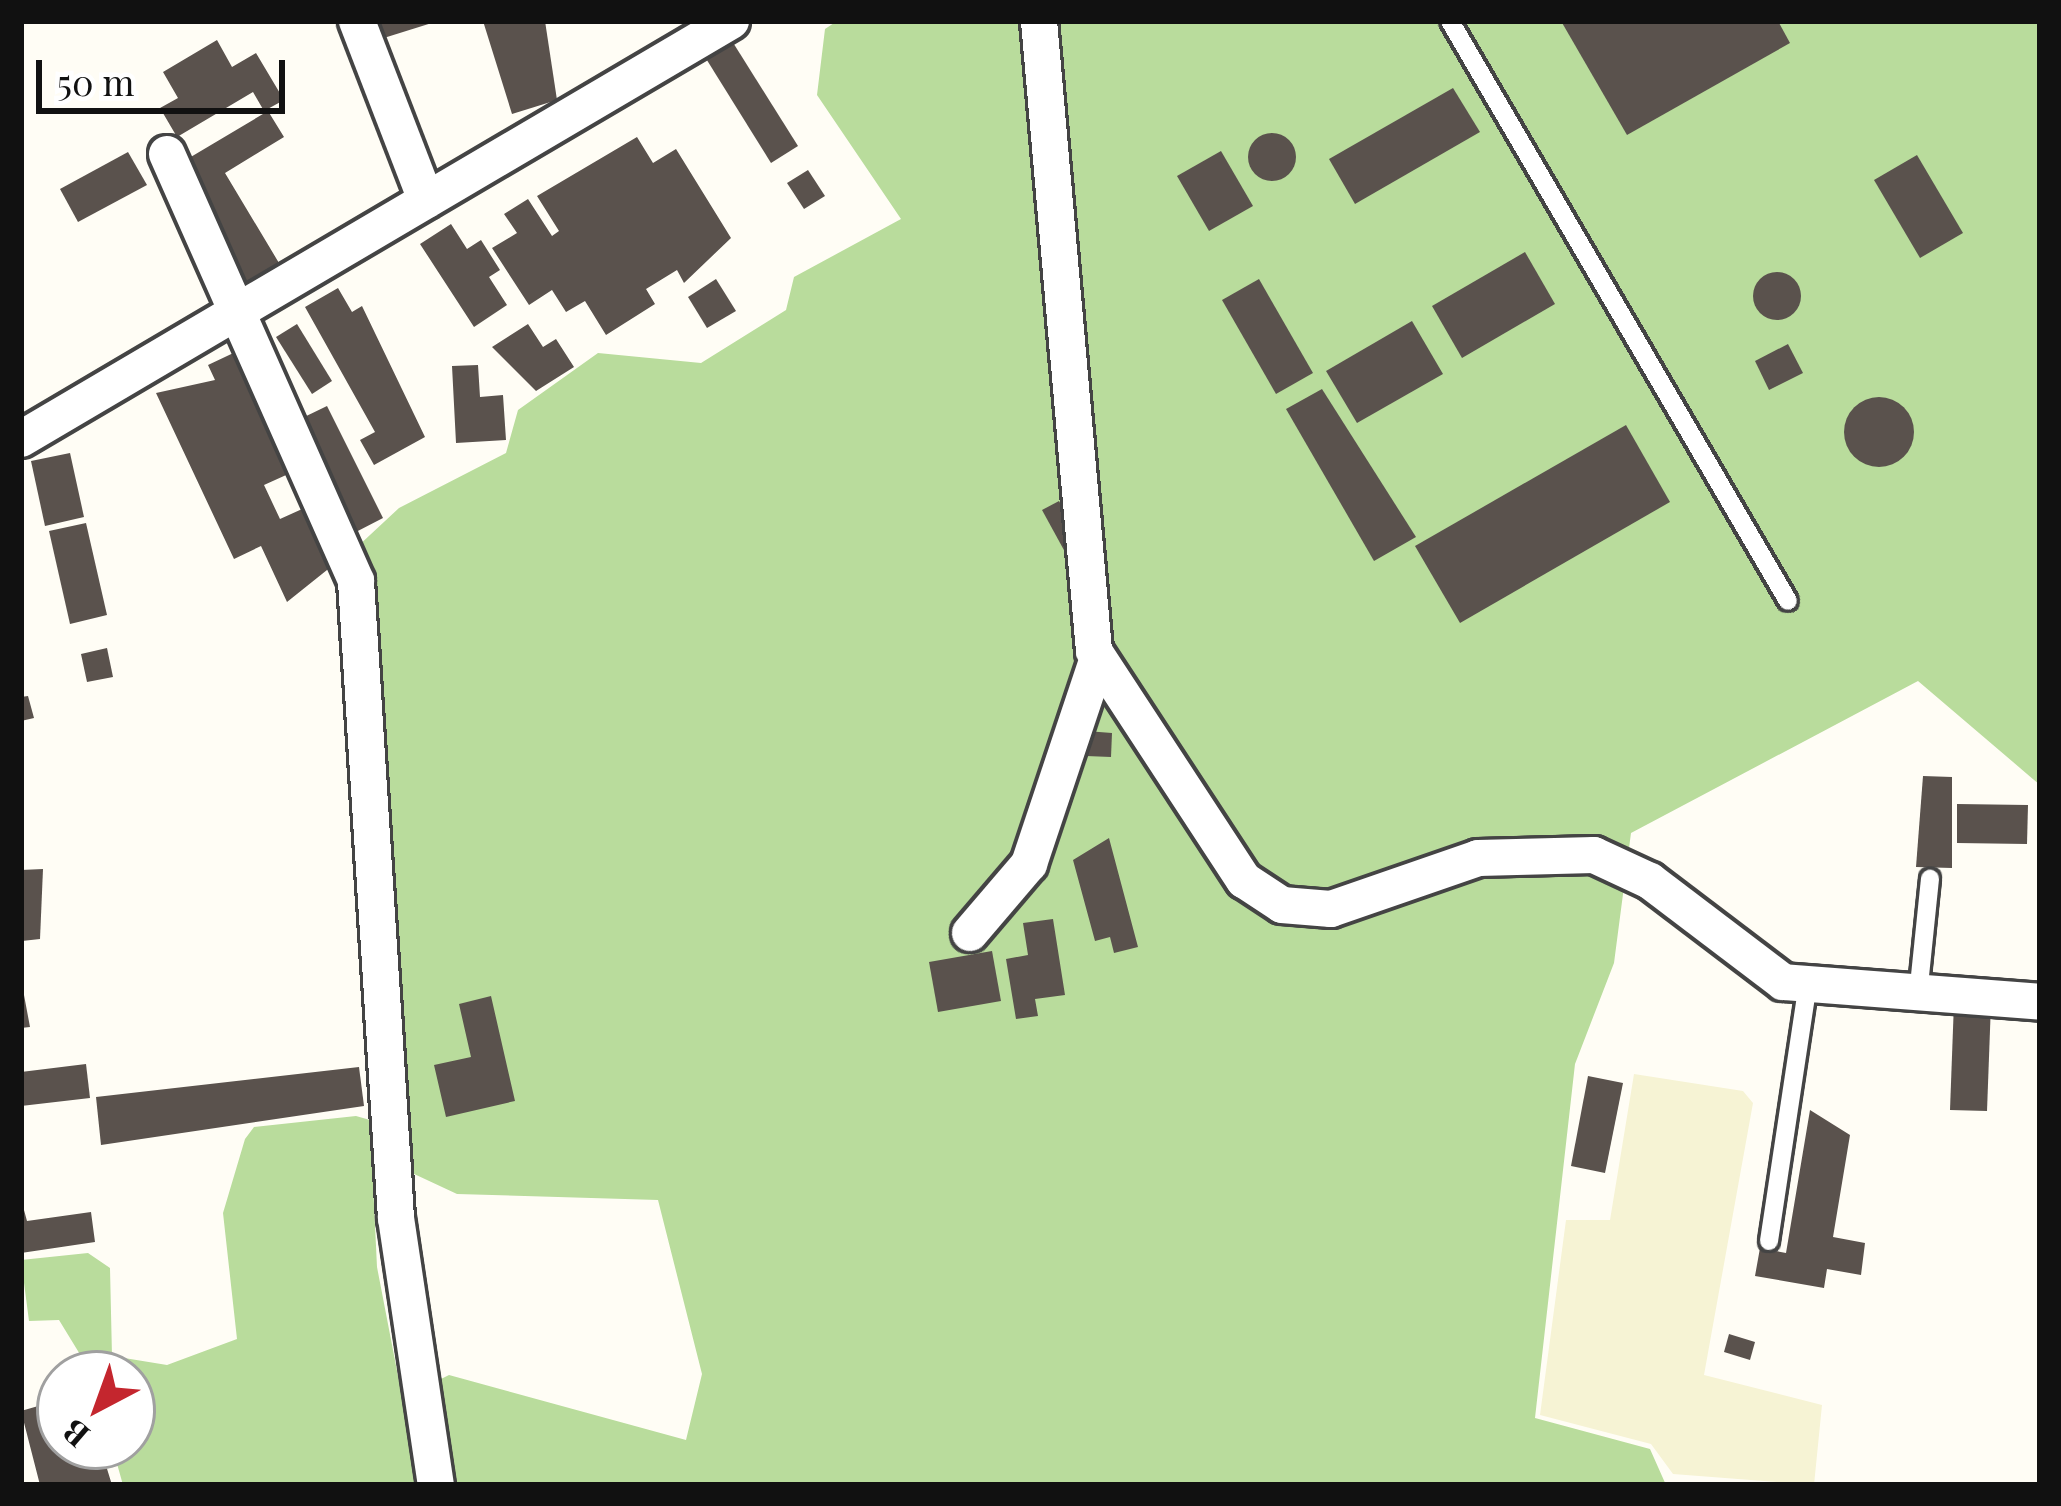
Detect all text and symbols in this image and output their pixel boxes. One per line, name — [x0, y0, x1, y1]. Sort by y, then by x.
scale bar — [42, 36, 291, 110]
text: 50 m — [57, 57, 134, 105]
north arrow — [36, 1350, 156, 1470]
text: B — [52, 1411, 97, 1459]

